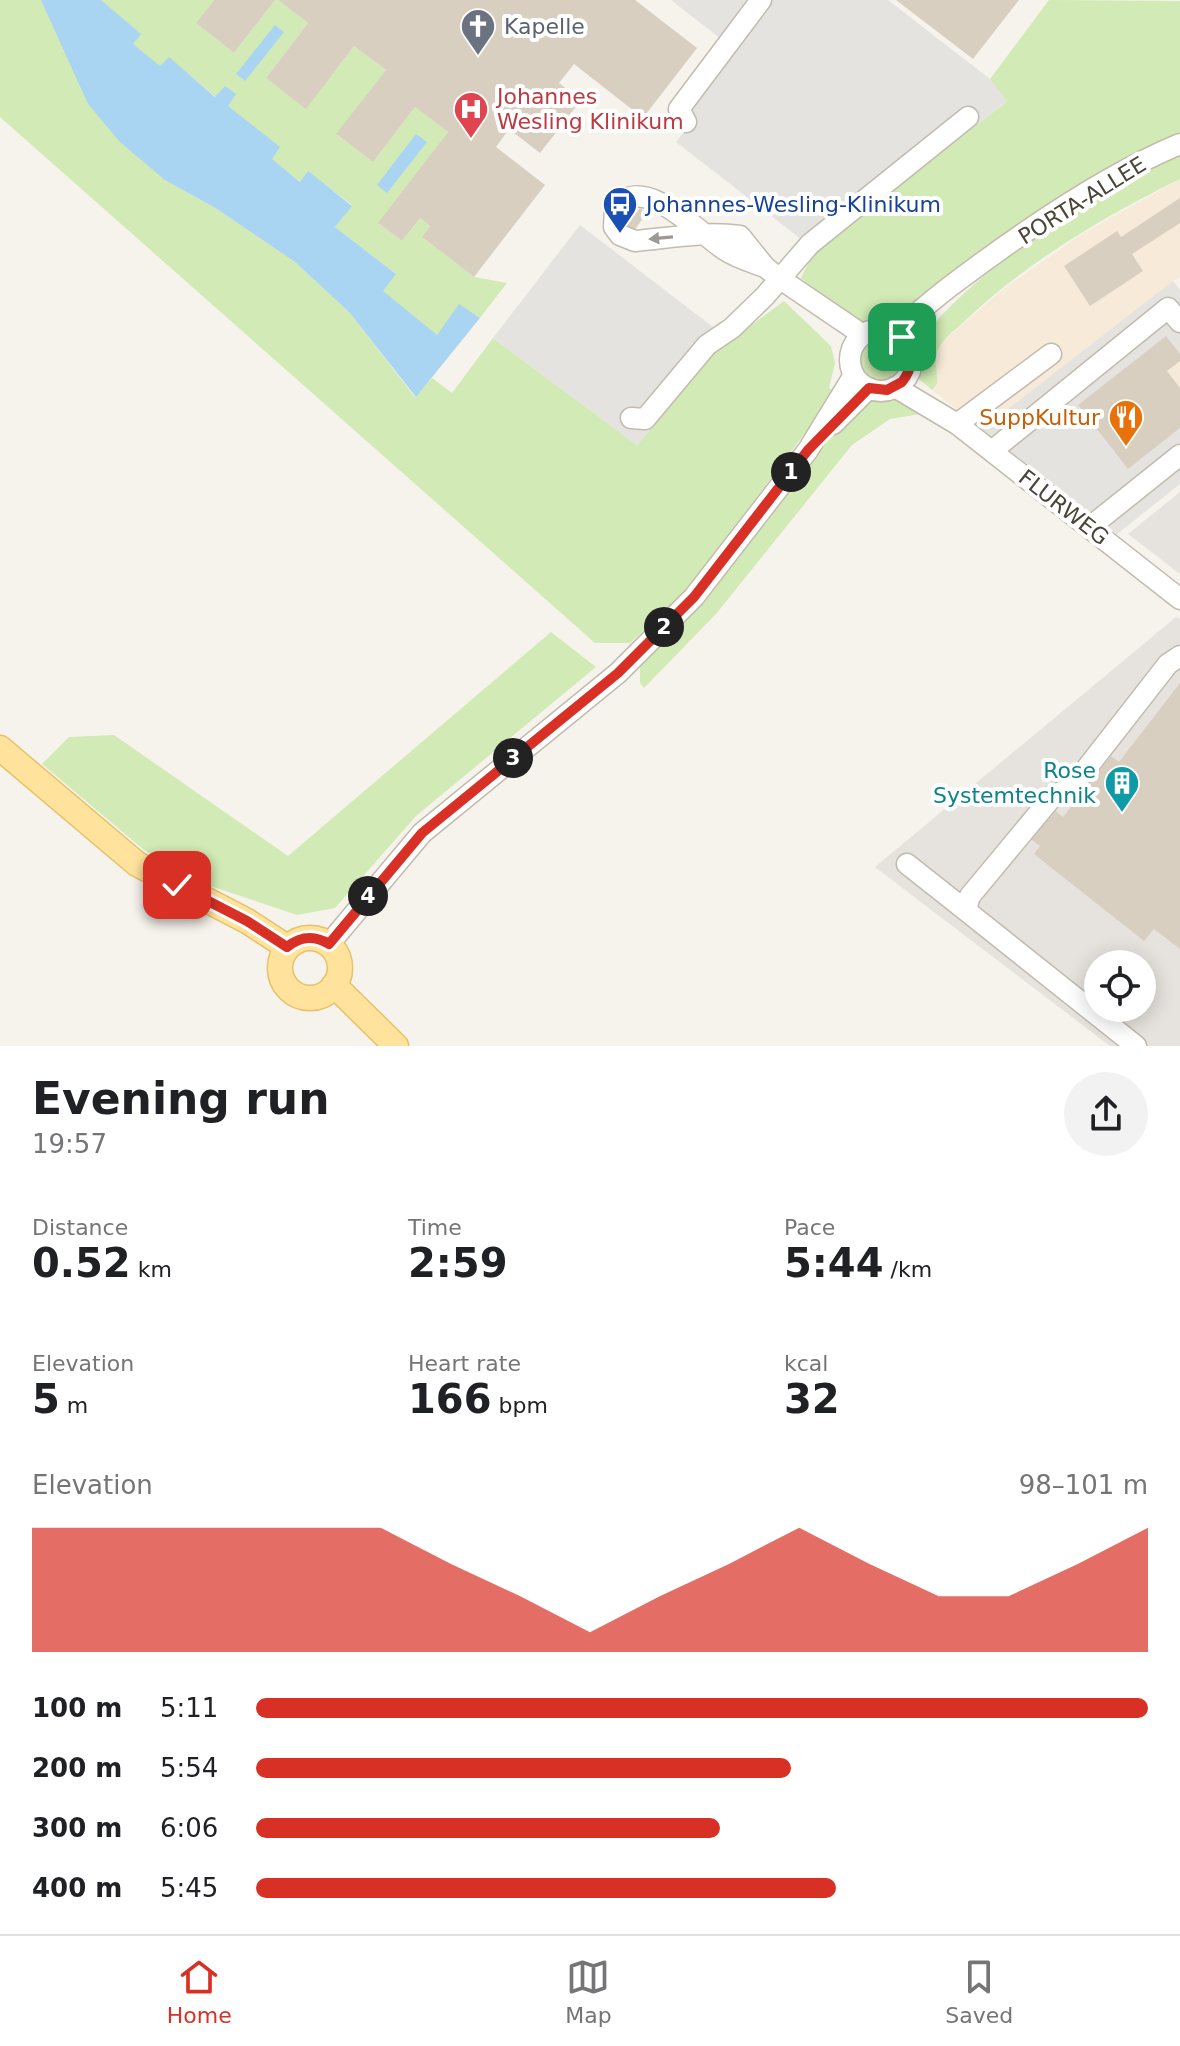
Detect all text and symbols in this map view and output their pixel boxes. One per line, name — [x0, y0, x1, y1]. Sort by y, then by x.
church icon: Kapelle — [459, 7, 497, 57]
place label: Kapelle — [504, 14, 585, 39]
place label: Johannes Wesling Klinikum — [495, 84, 684, 134]
hospital icon: Johannes Wesling Klinikum — [452, 90, 490, 140]
street label: PORTA-ALLEE — [1014, 151, 1151, 250]
bus stop icon: Johannes-Wesling-Klinikum — [601, 185, 639, 235]
place label: Johannes-Wesling-Klinikum — [644, 192, 941, 217]
one-way arrow — [648, 232, 673, 245]
pin — [868, 303, 936, 371]
icon: arrive — [880, 315, 924, 359]
restaurant icon: SuppKultur — [1107, 398, 1145, 448]
place label: SuppKultur — [979, 405, 1101, 430]
pin: 1 — [771, 452, 811, 492]
text: 1 — [783, 459, 799, 484]
street label: FLURWEG — [1014, 465, 1114, 550]
pin: 2 — [644, 607, 684, 647]
text: 2 — [656, 614, 672, 639]
pin: 3 — [493, 738, 533, 778]
text: 3 — [505, 745, 521, 770]
place label: Rose Systemtechnik — [933, 758, 1096, 808]
building icon: Rose Systemtechnik — [1103, 764, 1141, 814]
pin — [143, 851, 211, 919]
icon: check — [155, 863, 199, 907]
pin: 4 — [348, 876, 388, 916]
text: 4 — [360, 883, 376, 908]
map controls — [1084, 950, 1156, 1022]
button: locate — [1084, 950, 1156, 1022]
button: share — [1064, 1072, 1148, 1156]
text: Evening run — [32, 1073, 329, 1124]
text: 19:57 — [32, 1129, 107, 1159]
text: Distance — [32, 1215, 128, 1240]
text: Time — [408, 1215, 462, 1240]
text: Pace — [784, 1215, 835, 1240]
text: 0.52 — [32, 1240, 131, 1286]
text: 2:59 — [408, 1240, 508, 1286]
text: 5:44 — [784, 1240, 884, 1286]
text: km — [131, 1257, 172, 1282]
text: /km — [884, 1257, 932, 1282]
text: Elevation — [32, 1351, 134, 1376]
text: Heart rate — [408, 1351, 521, 1376]
text: kcal — [784, 1351, 828, 1376]
text: 5 — [32, 1376, 60, 1422]
text: 166 — [408, 1376, 492, 1422]
text: 32 — [784, 1376, 840, 1422]
text: m — [60, 1393, 88, 1418]
text: bpm — [492, 1393, 548, 1418]
text: Elevation — [32, 1470, 153, 1500]
text: 98–101 m — [1019, 1470, 1148, 1500]
text: 100 m — [32, 1693, 122, 1723]
text: 5:11 — [160, 1693, 218, 1723]
text: 200 m — [32, 1753, 122, 1783]
text: 5:54 — [160, 1753, 218, 1783]
text: 300 m — [32, 1813, 122, 1843]
text: 6:06 — [160, 1813, 218, 1843]
text: 400 m — [32, 1873, 122, 1903]
text: 5:45 — [160, 1873, 218, 1903]
tab: Home — [167, 1955, 232, 2028]
tab: Map — [565, 1955, 612, 2028]
tab: Saved — [945, 1955, 1013, 2028]

